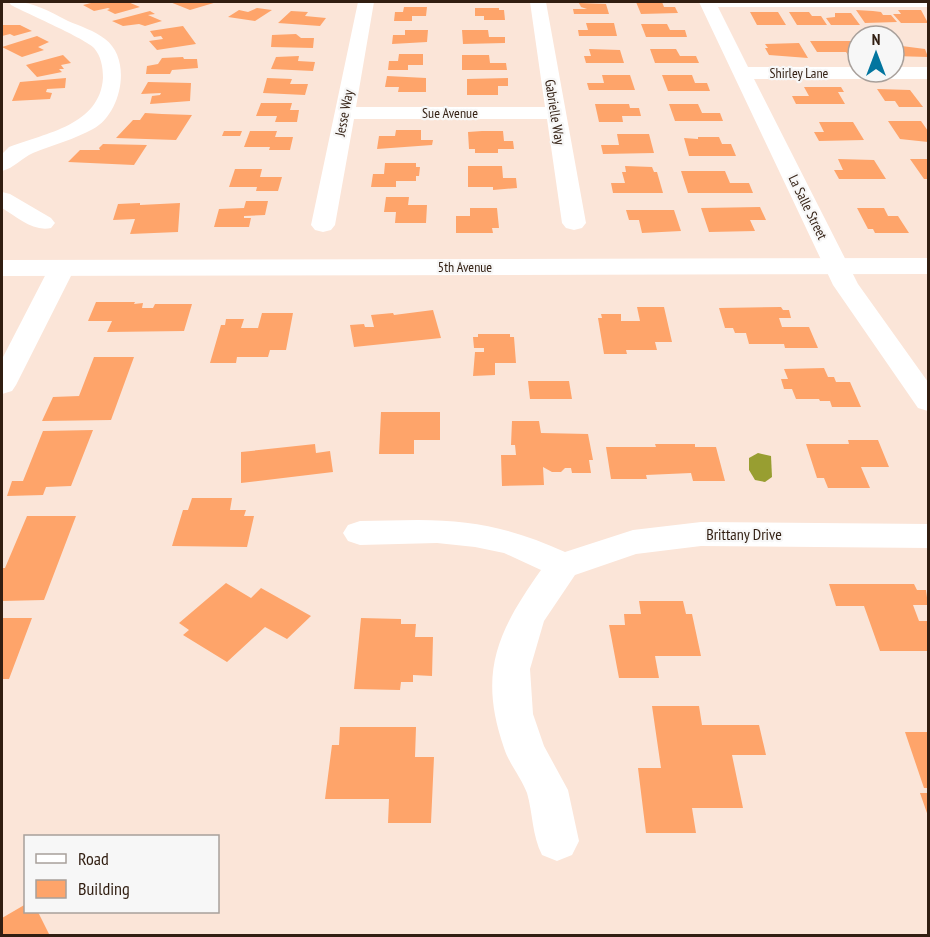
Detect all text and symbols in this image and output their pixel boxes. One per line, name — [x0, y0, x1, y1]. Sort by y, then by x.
north arrow — [846, 24, 906, 84]
text: N — [872, 29, 880, 49]
street label: Shirley Lane — [770, 64, 829, 82]
street label: Gabrielle Way — [541, 78, 569, 147]
street label: Jesse Way — [330, 88, 357, 139]
street label: Sue Avenue — [422, 104, 478, 122]
street label: La Salle Street — [785, 172, 832, 243]
street label: 5th Avenue — [438, 258, 492, 276]
street label: Brittany Drive — [706, 524, 782, 544]
legend — [24, 835, 219, 913]
text: Road — [78, 847, 109, 870]
text: Building — [78, 877, 130, 900]

